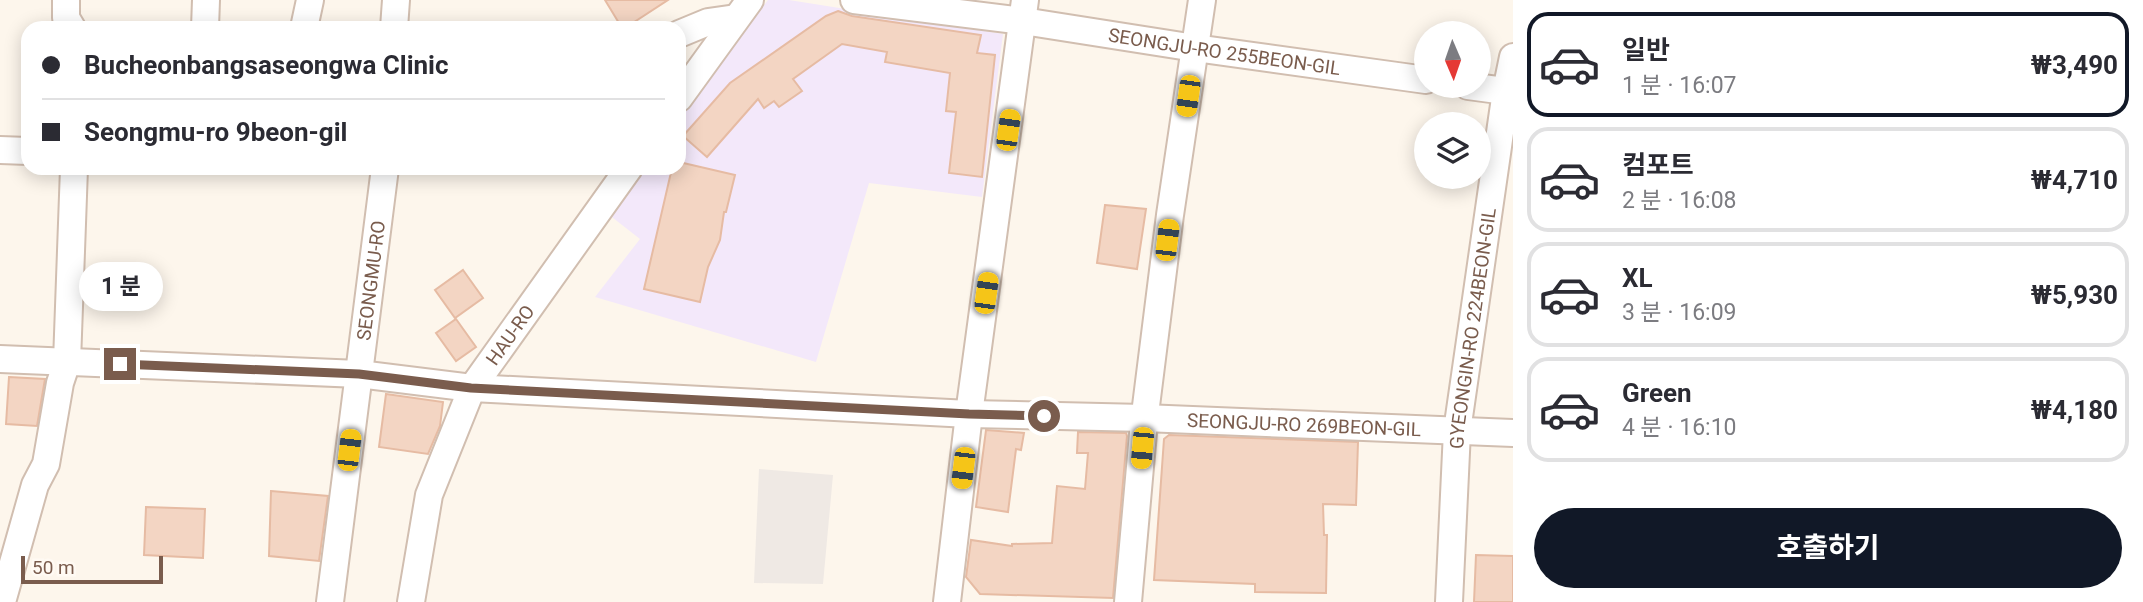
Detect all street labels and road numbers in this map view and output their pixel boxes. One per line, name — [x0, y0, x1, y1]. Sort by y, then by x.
street label: SEONGJU-RO 255BEON-GIL — [1107, 23, 1342, 80]
street label: GYEONGIN-RO 224BEON-GIL — [1445, 206, 1501, 449]
street label: SEONGMU-RO — [352, 219, 390, 342]
street label: HAU-RO — [481, 300, 539, 369]
street label: SEONGJU-RO 269BEON-GIL — [1186, 408, 1421, 441]

